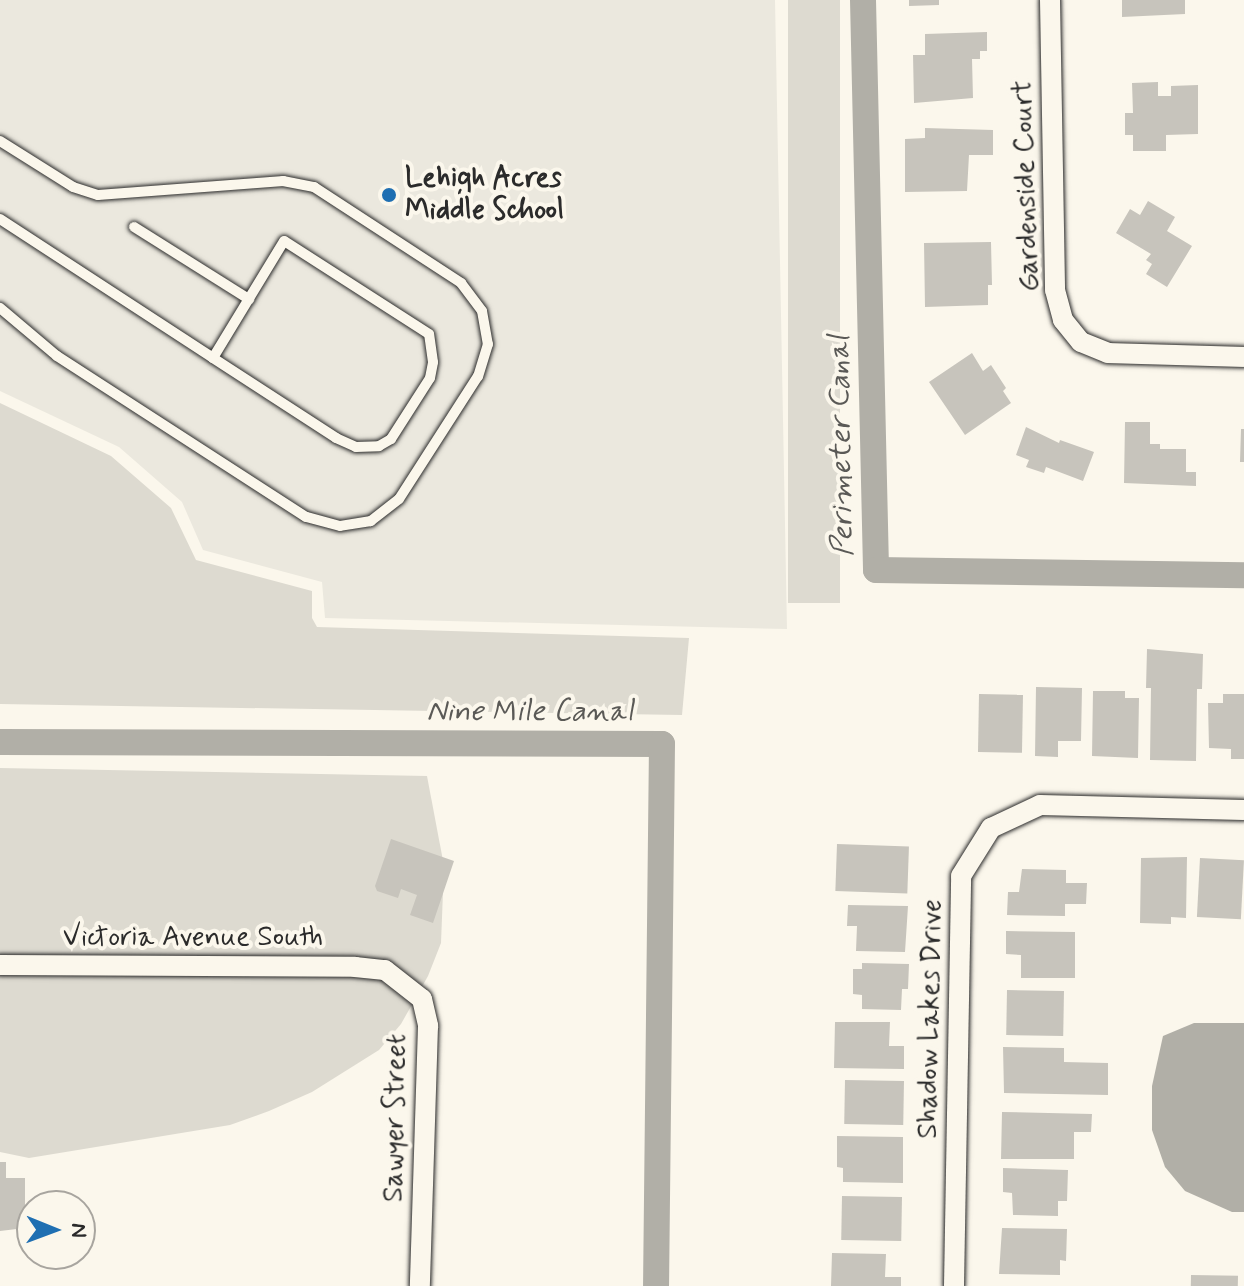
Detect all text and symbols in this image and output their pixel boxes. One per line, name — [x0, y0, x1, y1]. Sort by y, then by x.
street label: Gardenside Court — [1007, 82, 1047, 290]
place label: Lehigh Acres Middle School — [405, 162, 565, 228]
marker: Lehigh Acres Middle School — [380, 186, 398, 204]
water label: Perimeter Canal — [822, 335, 862, 557]
water label: Nine Mile Canal — [429, 694, 631, 730]
street label: Shadow Lakes Drive — [912, 900, 950, 1138]
street label: Victoria Avenue South — [65, 921, 321, 955]
street label: Sawyer Street — [378, 1031, 414, 1205]
north arrow — [16, 1190, 96, 1270]
text: N — [64, 1223, 92, 1238]

